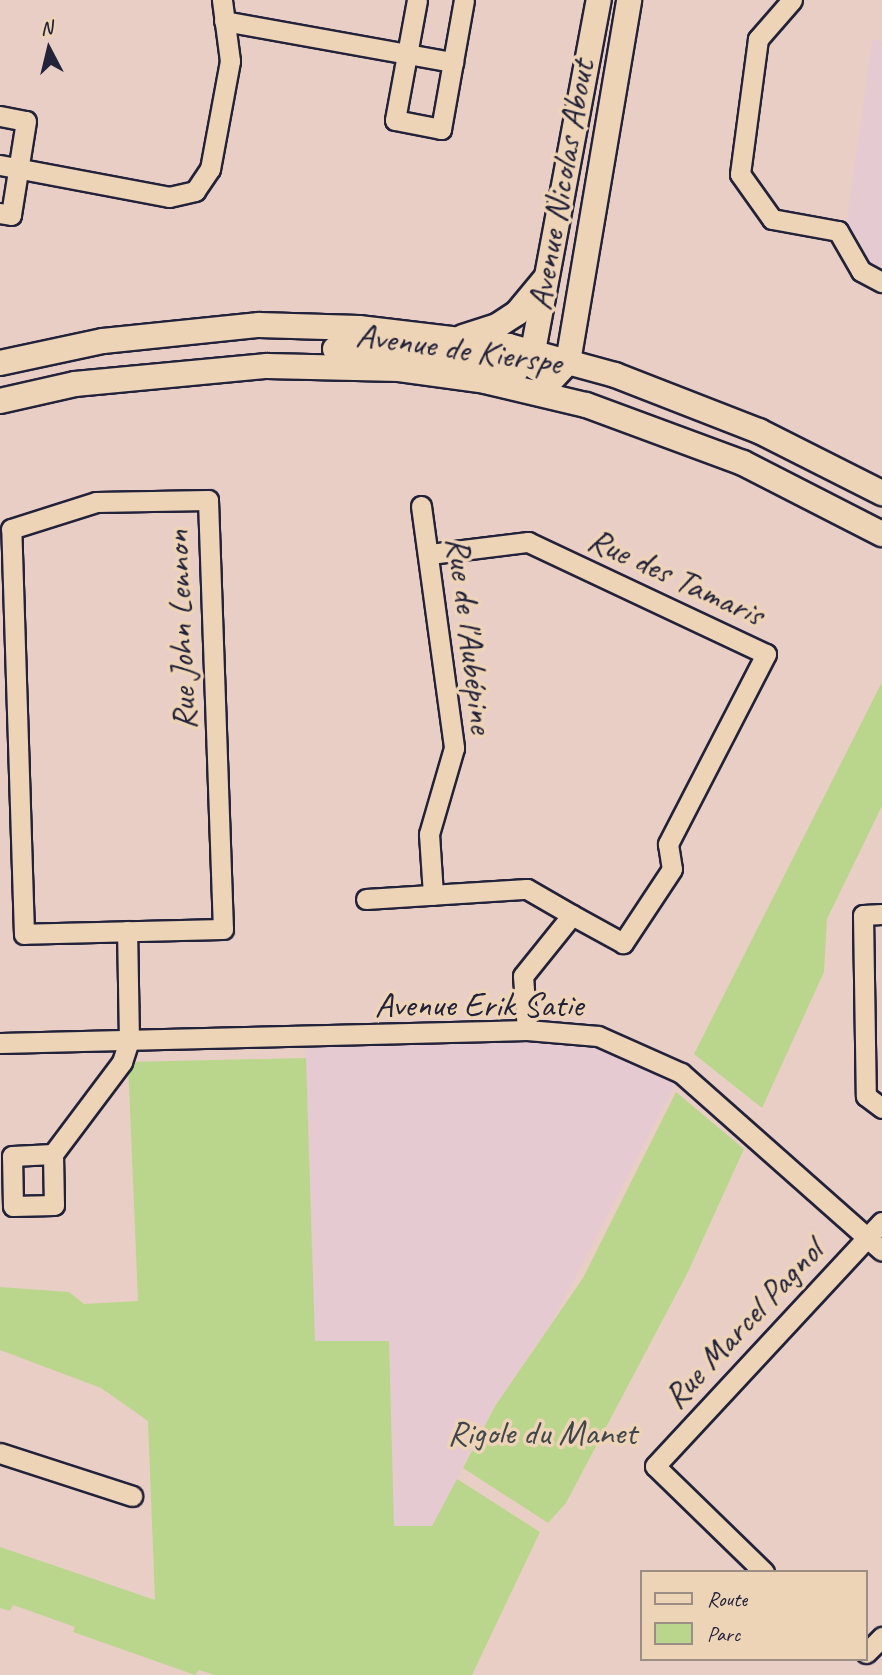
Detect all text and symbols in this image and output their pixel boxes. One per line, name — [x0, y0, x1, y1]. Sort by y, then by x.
north arrow — [14, 14, 84, 84]
text: N — [39, 16, 54, 41]
street label: Avenue Nicolas About — [518, 57, 604, 313]
street label: Avenue de Kierspe — [353, 314, 565, 384]
street label: Rue des Tamaris — [581, 518, 771, 636]
street label: Rue John Lennon — [157, 530, 205, 730]
street label: Rue de l'Aubépine — [437, 534, 503, 736]
street label: Avenue Erik Satie — [374, 984, 584, 1026]
street label: Rue Marcel Pagnol — [653, 1230, 833, 1418]
park label: Rigole du Manet — [447, 1412, 637, 1454]
legend — [640, 1570, 868, 1661]
text: Route — [707, 1586, 747, 1612]
text: Parc — [707, 1621, 740, 1647]

